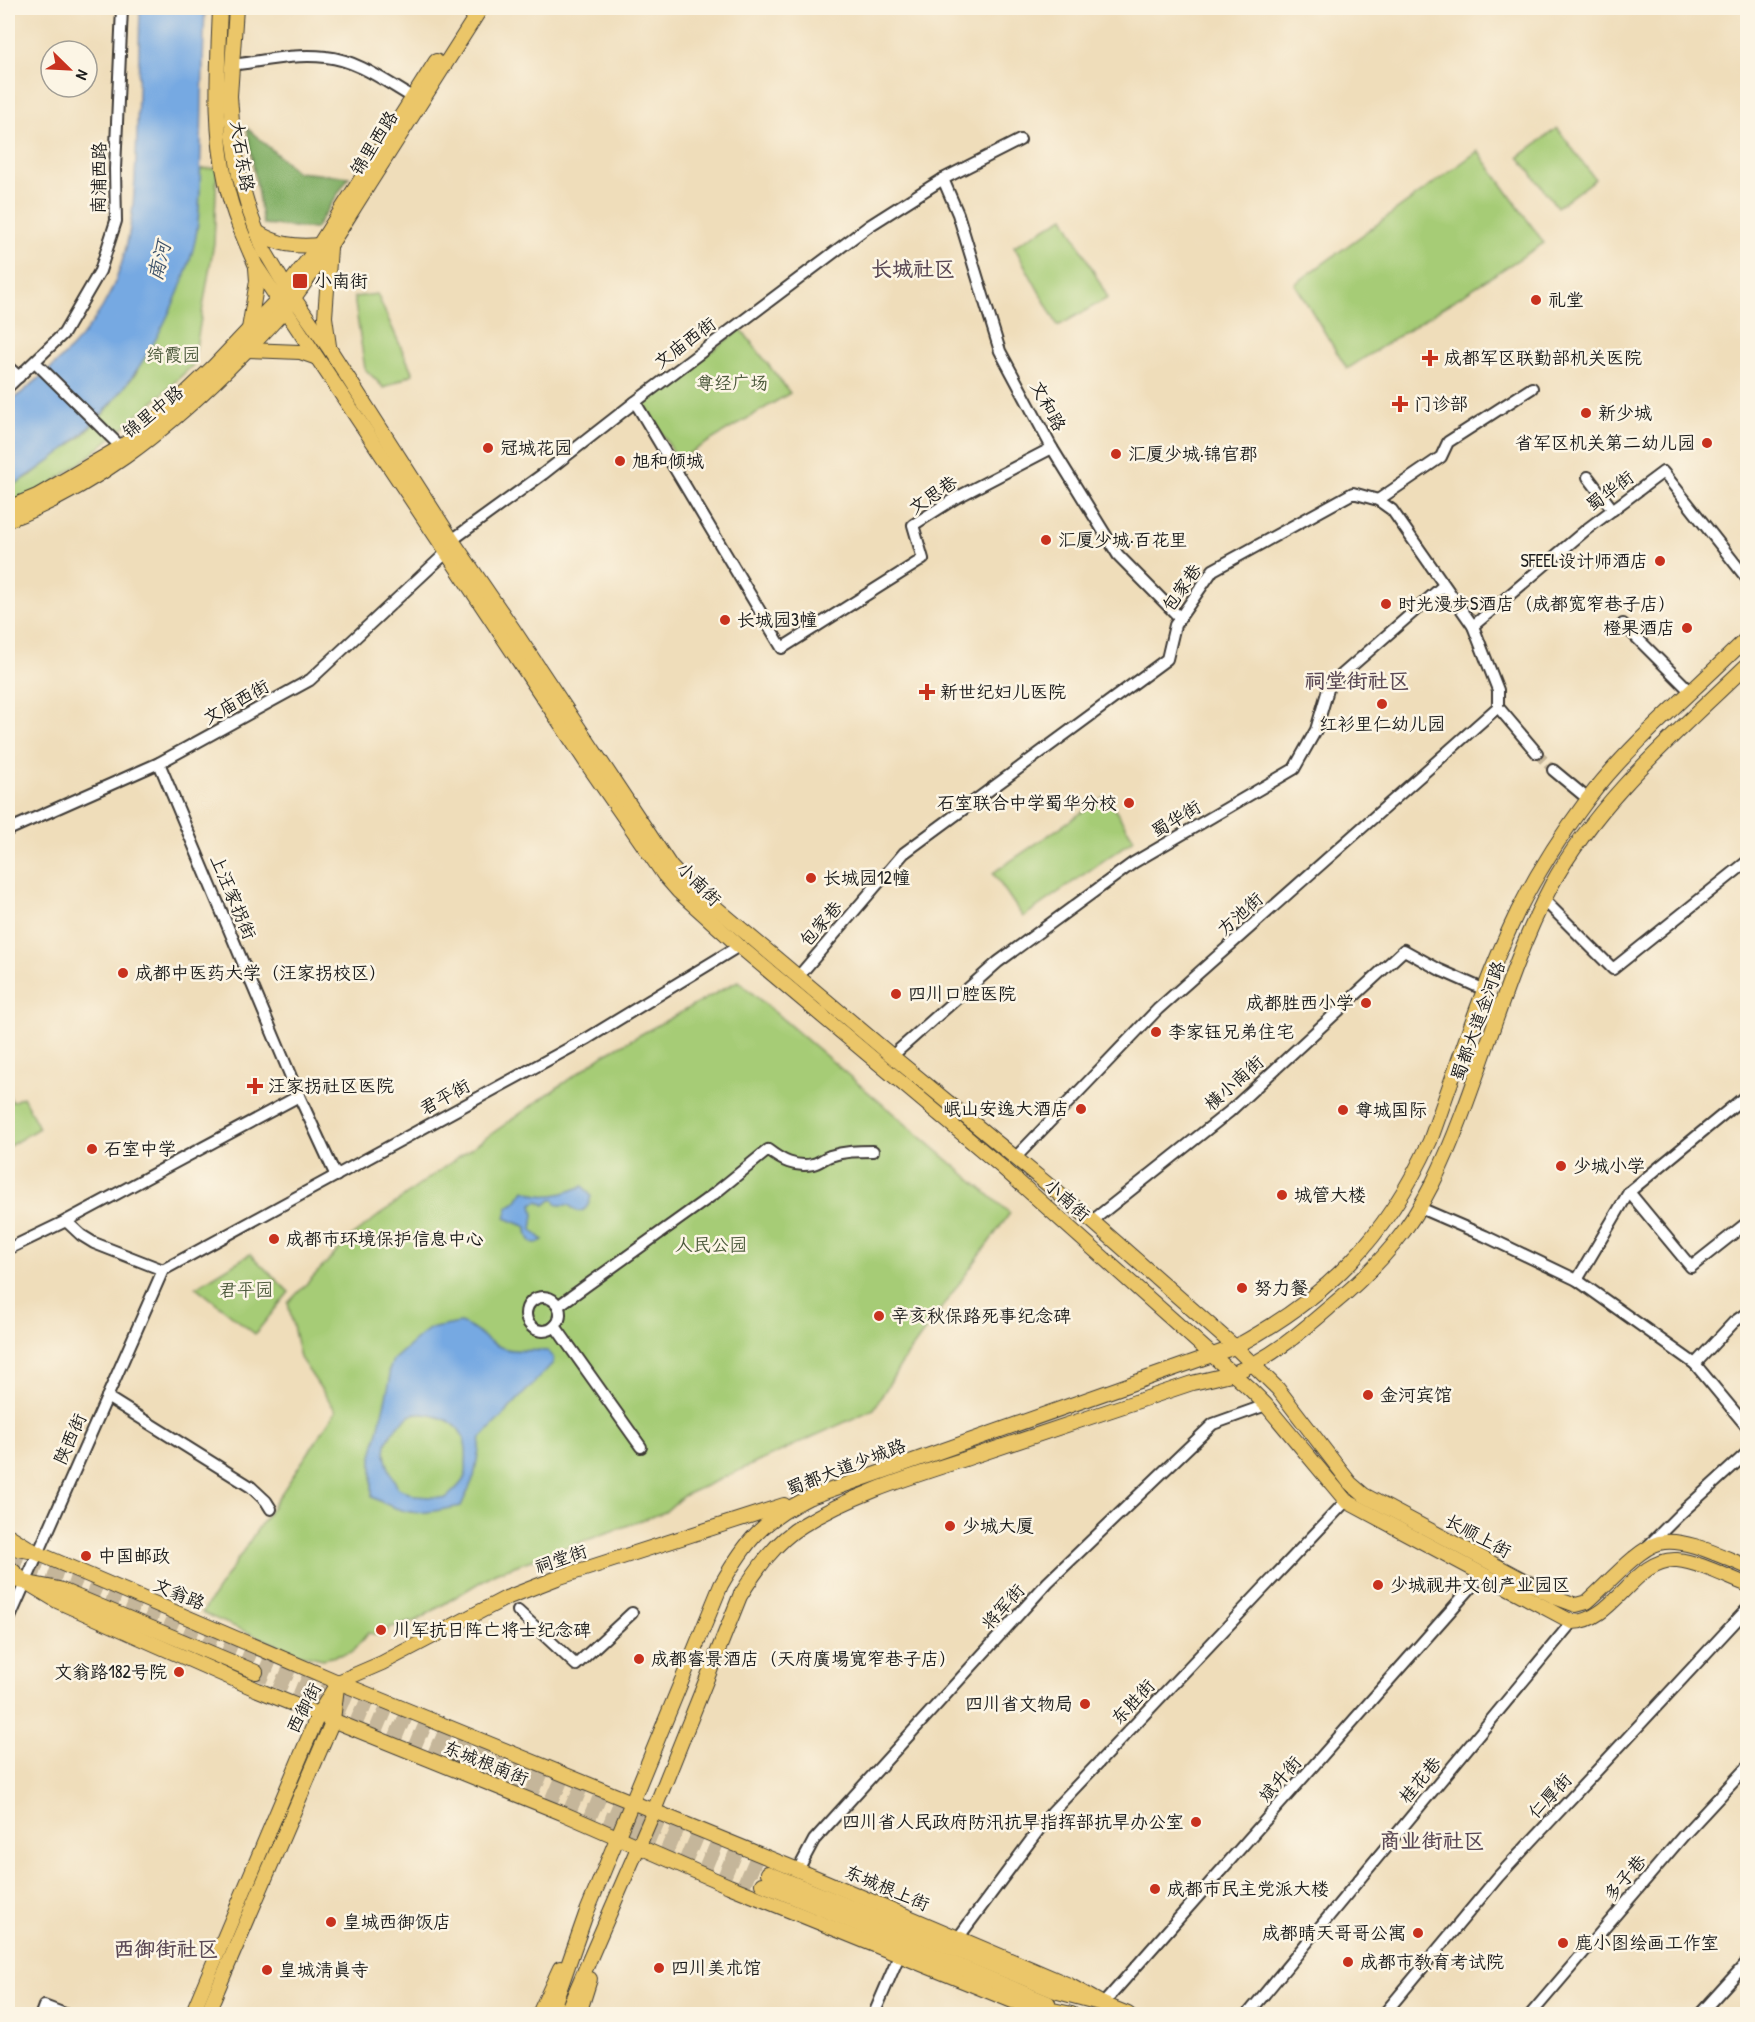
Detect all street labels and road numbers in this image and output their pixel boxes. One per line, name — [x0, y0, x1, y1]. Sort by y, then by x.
street label: 锦里西路 — [344, 106, 403, 180]
street label: 大石东路 — [225, 118, 260, 193]
street label: 南浦西路 — [85, 142, 112, 214]
street label: 文庙西街 — [648, 311, 721, 374]
street label: 文和路 — [1025, 376, 1072, 435]
street label: 锦里中路 — [117, 379, 189, 444]
street label: 蜀华街 — [1581, 464, 1639, 517]
street label: 文思巷 — [903, 469, 962, 520]
street label: 包家巷 — [1156, 558, 1207, 617]
street label: 文庙西街 — [198, 673, 273, 730]
street label: 蜀华街 — [1146, 794, 1205, 843]
street label: 上汪家拐街 — [204, 850, 263, 943]
street label: 小南街 — [671, 856, 727, 912]
street label: 方池街 — [1211, 886, 1268, 941]
street label: 包家巷 — [793, 895, 848, 952]
street label: 蜀都大道金河路 — [1444, 957, 1511, 1084]
street label: 横小南街 — [1199, 1049, 1269, 1116]
street label: 君平街 — [415, 1073, 474, 1121]
street label: 小南街 — [1039, 1172, 1096, 1227]
street label: 陕西街 — [47, 1409, 92, 1469]
street label: 蜀都大道少城路 — [783, 1432, 909, 1501]
street label: 长顺上街 — [1441, 1508, 1516, 1563]
street label: 祠堂街 — [531, 1538, 590, 1579]
street label: 文翁路 — [149, 1571, 209, 1616]
street label: 将军街 — [975, 1578, 1030, 1635]
street label: 东胜街 — [1105, 1673, 1160, 1730]
street label: 西御街 — [280, 1678, 327, 1738]
street label: 东城根南街 — [440, 1734, 533, 1791]
street label: 斌升街 — [1252, 1750, 1307, 1807]
street label: 桂花巷 — [1393, 1751, 1447, 1808]
street label: 仁厚街 — [1522, 1767, 1577, 1824]
street label: 多子巷 — [1598, 1849, 1652, 1906]
street label: 东城根上街 — [841, 1858, 934, 1917]

